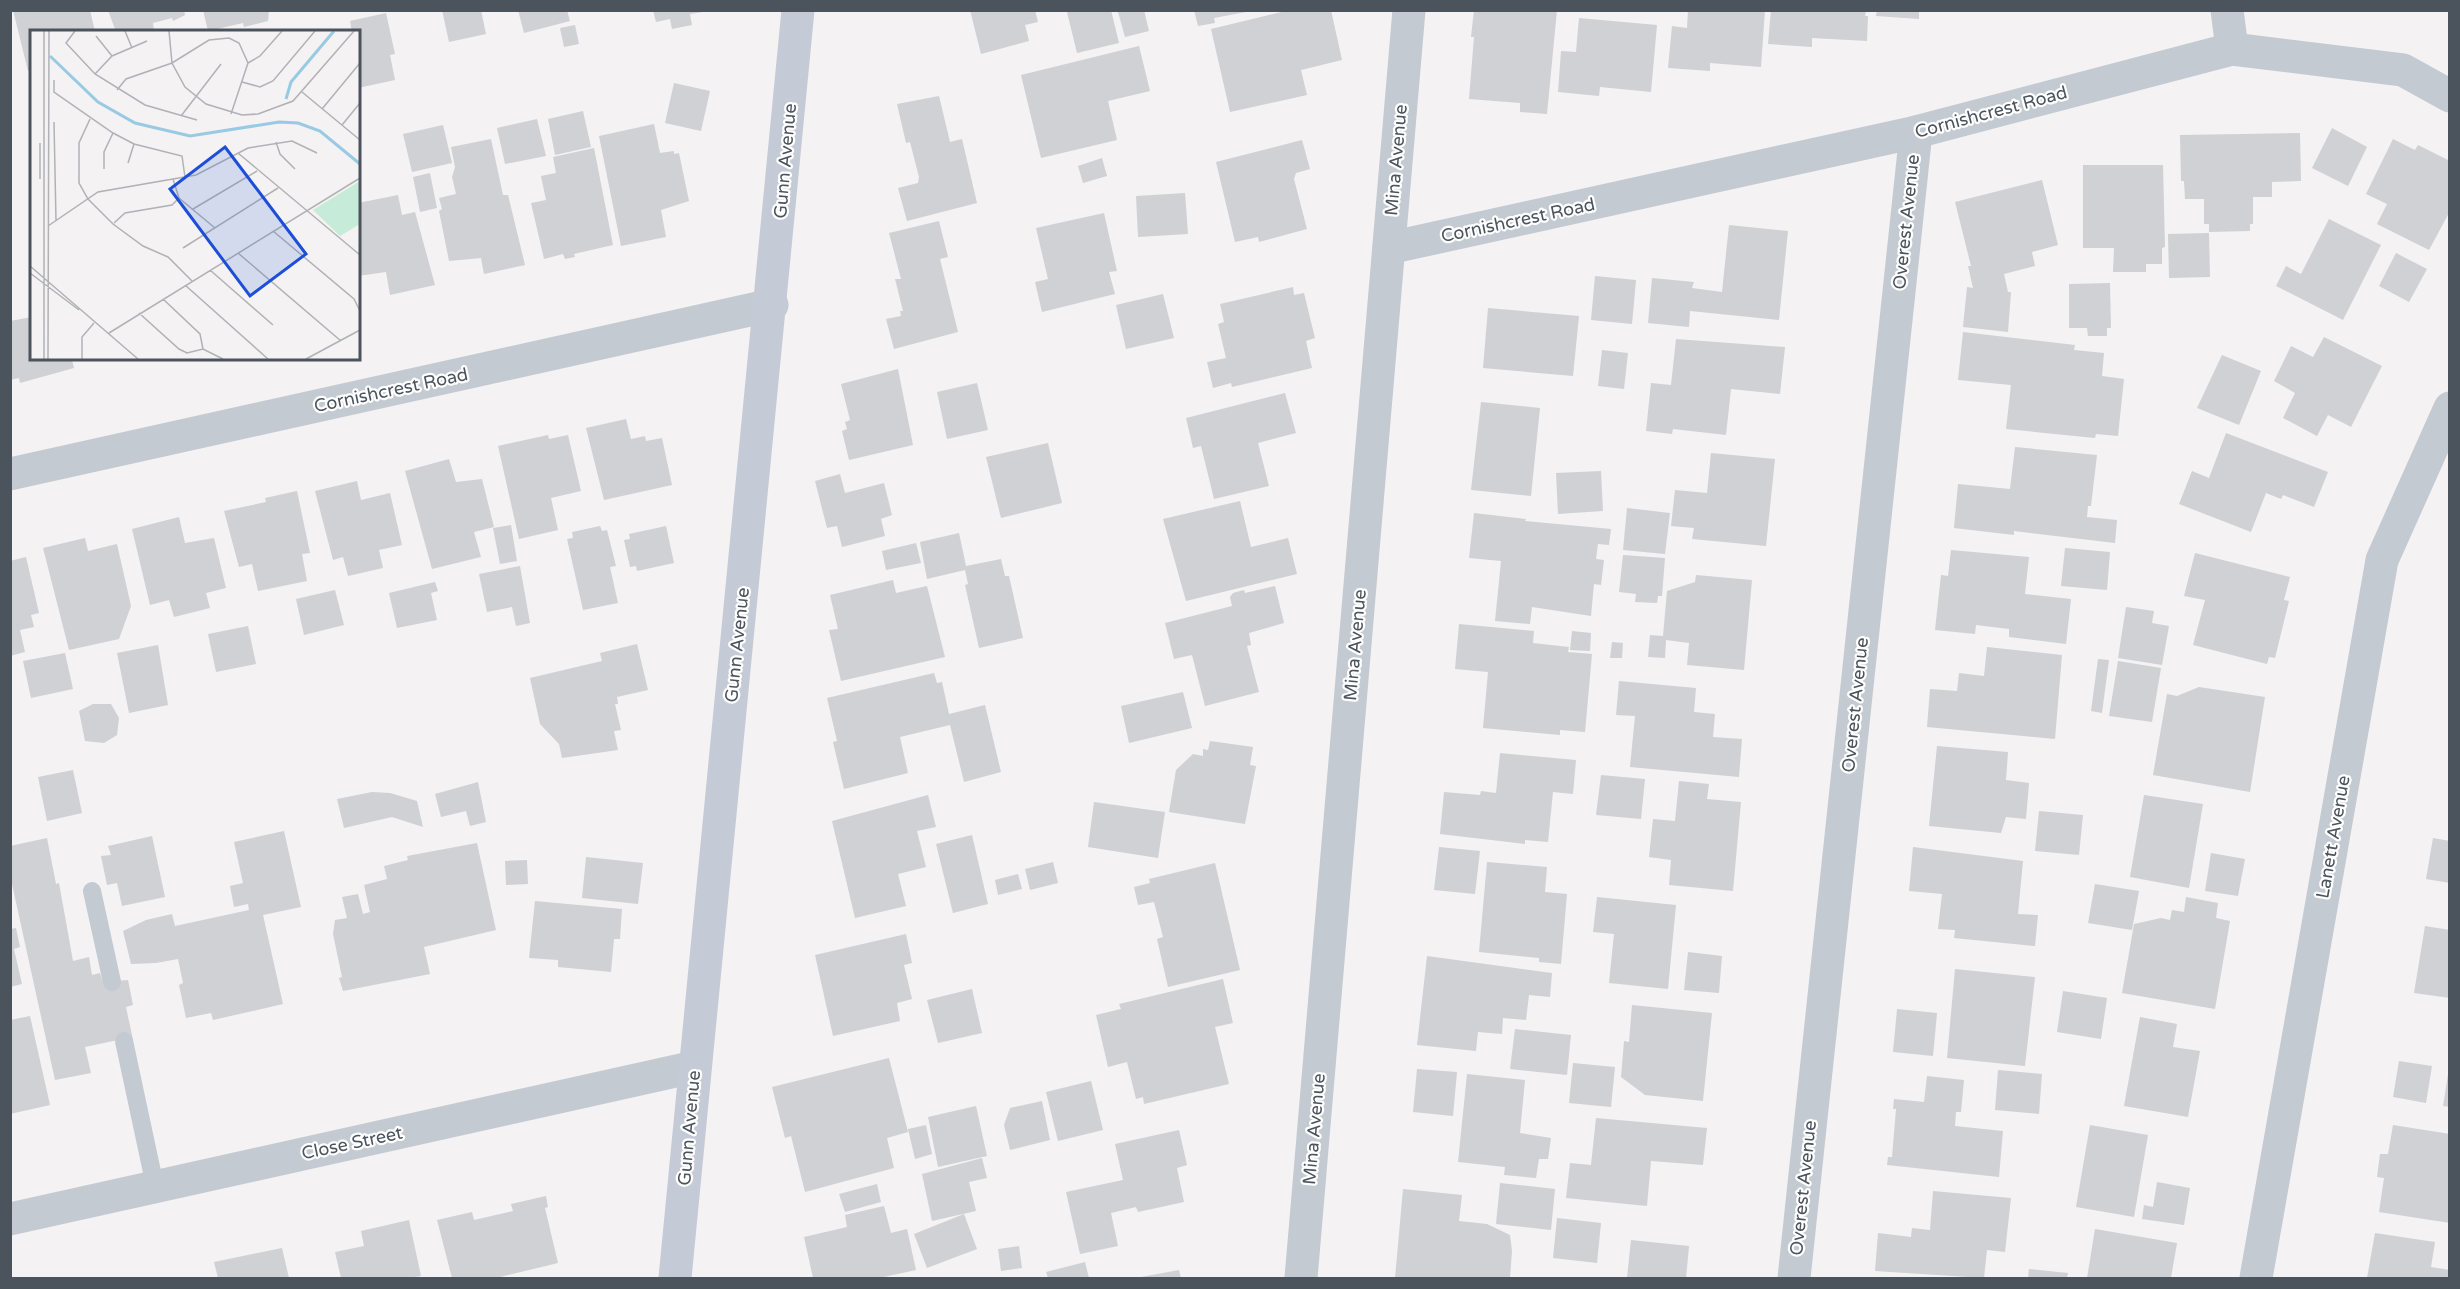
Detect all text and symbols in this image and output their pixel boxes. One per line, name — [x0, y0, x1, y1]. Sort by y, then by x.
inset map — [30, 30, 360, 360]
street label: Cornishcrest Road — [1912, 81, 2070, 143]
street label: Gunn Avenue — [769, 102, 801, 220]
street label: Mina Avenue — [1380, 103, 1412, 217]
street label: Overest Avenue — [1888, 153, 1924, 291]
street label: Cornishcrest Road — [1439, 193, 1597, 247]
street label: Cornishcrest Road — [312, 363, 470, 417]
street label: Gunn Avenue — [720, 586, 754, 704]
street label: Mina Avenue — [1339, 588, 1371, 702]
street label: Overest Avenue — [1837, 636, 1873, 774]
street label: Lanett Avenue — [2311, 774, 2355, 900]
street label: Gunn Avenue — [673, 1069, 705, 1187]
street label: Mina Avenue — [1298, 1072, 1330, 1186]
street label: Overest Avenue — [1785, 1119, 1821, 1257]
street label: Close Street — [299, 1122, 405, 1164]

